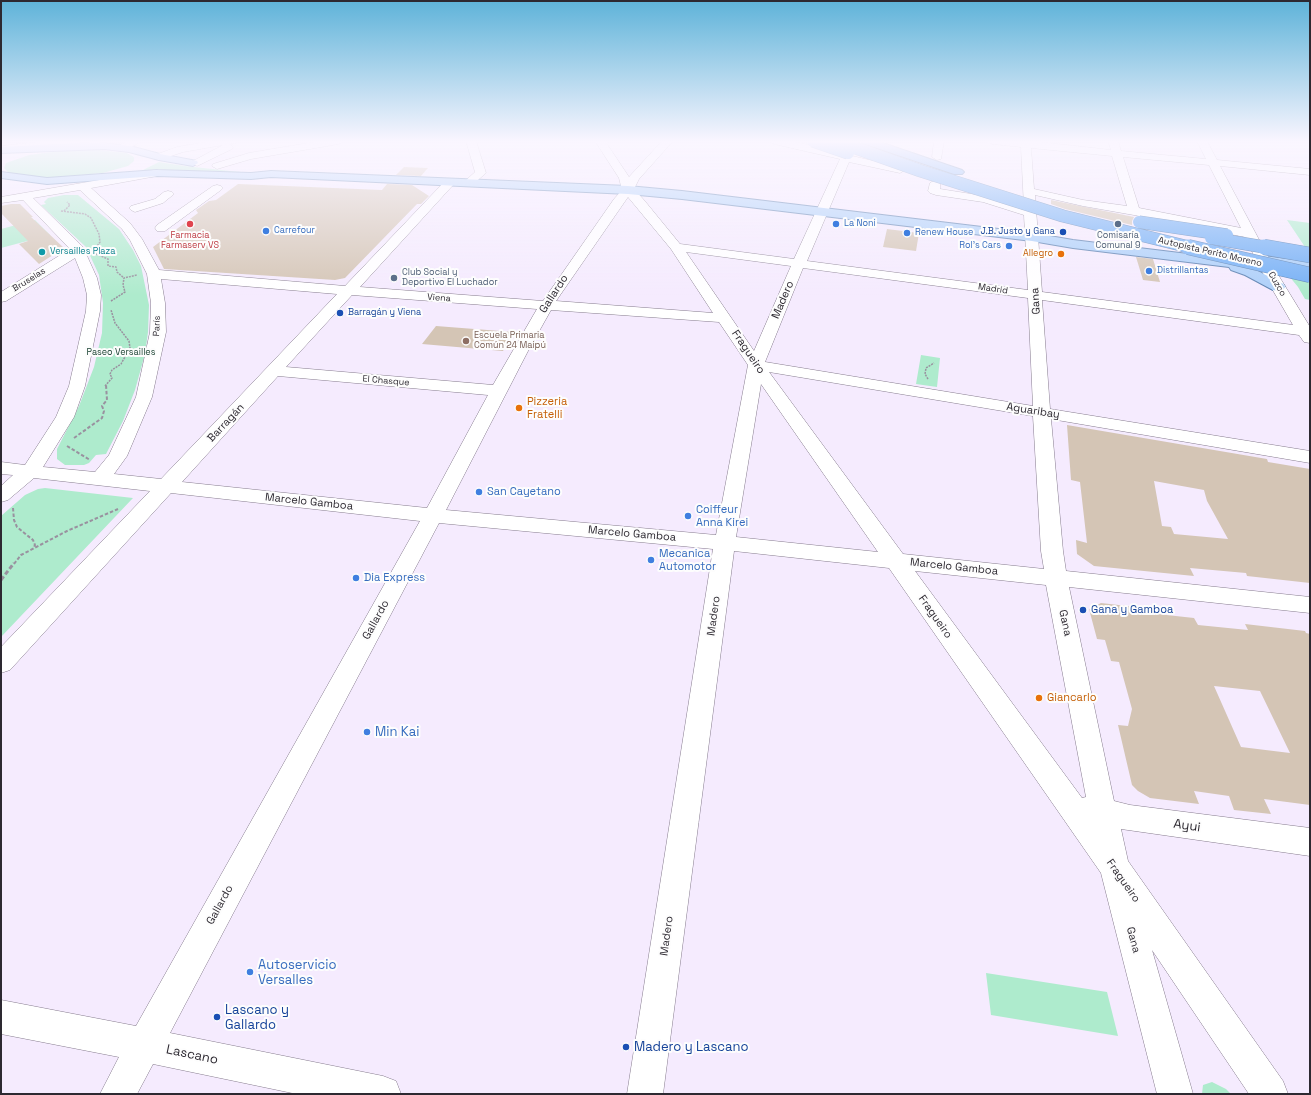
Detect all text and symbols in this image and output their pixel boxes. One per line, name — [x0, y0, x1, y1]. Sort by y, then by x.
marker: Farmacia Farmaserv VS — [185, 219, 195, 229]
marker: La Noni — [831, 219, 841, 229]
place label: La Noni — [844, 219, 876, 229]
marker: Comisaría Comunal 9 — [1113, 219, 1123, 229]
marker: Carrefour — [261, 226, 271, 236]
place label: Carrefour — [274, 226, 315, 236]
place label: J.B. Justo y Gana — [981, 227, 1055, 237]
marker: J.B. Justo y Gana — [1058, 227, 1068, 237]
marker: Renew House — [902, 228, 912, 238]
place label: Renew House — [915, 228, 973, 238]
place label: Farmacia Farmaserv VS — [161, 231, 219, 252]
place label: Comisaría Comunal 9 — [1095, 231, 1141, 252]
street label: Autopista Perito Moreno — [1157, 235, 1263, 269]
place label: Rol's Cars — [959, 241, 1001, 251]
marker: Rol's Cars — [1004, 241, 1014, 251]
marker: Versailles Plaza — [37, 247, 47, 257]
place label: Versailles Plaza — [50, 247, 115, 257]
place label: Allegro — [1023, 249, 1053, 259]
marker: Allegro — [1056, 249, 1066, 259]
street label: Bruselas — [10, 266, 48, 294]
marker: Distrillantas — [1144, 266, 1154, 276]
place label: Distrillantas — [1157, 266, 1209, 276]
place label: Club Social y Deportivo El Luchador — [402, 268, 498, 289]
street label: Cuzco — [1266, 270, 1288, 298]
street label: Gallardo — [537, 272, 571, 316]
marker: Club Social y Deportivo El Luchador — [389, 273, 399, 283]
street label: Madero — [769, 279, 797, 321]
street label: Madrid — [977, 282, 1009, 296]
street label: Gana — [1029, 287, 1043, 315]
street label: Viena — [427, 292, 451, 304]
marker: Barragán y Viena — [335, 308, 345, 318]
place label: Barragán y Viena — [348, 308, 421, 318]
street label: París — [151, 315, 163, 337]
street label: Fragueiro — [729, 328, 767, 376]
place label: Escuela Primaria Común 24 Maipú — [474, 331, 546, 352]
marker: Escuela Primaria Común 24 Maipú — [461, 336, 471, 346]
park label: Paseo Versailles — [87, 348, 155, 358]
street label: El Chasque — [362, 374, 410, 388]
place label: Pizzeria Fratelli — [527, 395, 567, 421]
street label: Aguaribay — [1005, 400, 1061, 422]
street label: Barragán — [205, 401, 247, 445]
marker: Pizzeria Fratelli — [514, 403, 524, 413]
place label: San Cayetano — [487, 485, 561, 499]
marker: San Cayetano — [474, 487, 484, 497]
street label: Marcelo Gamboa — [264, 491, 354, 513]
place label: Coiffeur Anna Kirei — [696, 503, 748, 529]
marker: Coiffeur Anna Kirei — [683, 511, 693, 521]
street label: Marcelo Gamboa — [587, 524, 677, 544]
place label: Mecanica Automotor — [659, 547, 716, 573]
marker: Mecanica Automotor — [646, 555, 656, 565]
street label: Marcelo Gamboa — [909, 556, 999, 578]
place label: Dia Express — [364, 571, 425, 585]
marker: Dia Express — [351, 573, 361, 583]
street label: Fragueiro — [915, 593, 955, 641]
street label: Madero — [705, 595, 723, 637]
street label: Gallardo — [360, 598, 392, 642]
place label: Gana y Gamboa — [1091, 603, 1173, 617]
marker: Gana y Gamboa — [1078, 605, 1088, 615]
street label: Gana — [1056, 609, 1074, 637]
place label: Giancarlo — [1047, 691, 1097, 705]
marker: Giancarlo — [1034, 693, 1044, 703]
place label: Min Kai — [375, 724, 419, 740]
marker: Min Kai — [362, 727, 372, 737]
street label: Ayui — [1172, 816, 1202, 836]
street label: Fragueiro — [1103, 857, 1143, 905]
street label: Gallardo — [204, 883, 236, 927]
street label: Madero — [658, 915, 676, 957]
street label: Gana — [1123, 925, 1143, 955]
place label: Autoservicio Versalles — [258, 957, 337, 988]
marker: Autoservicio Versalles — [245, 967, 255, 977]
place label: Lascano y Gallardo — [225, 1002, 289, 1033]
marker: Lascano y Gallardo — [212, 1012, 222, 1022]
place label: Madero y Lascano — [634, 1039, 749, 1055]
street label: Lascano — [165, 1042, 219, 1068]
marker: Madero y Lascano — [621, 1042, 631, 1052]

